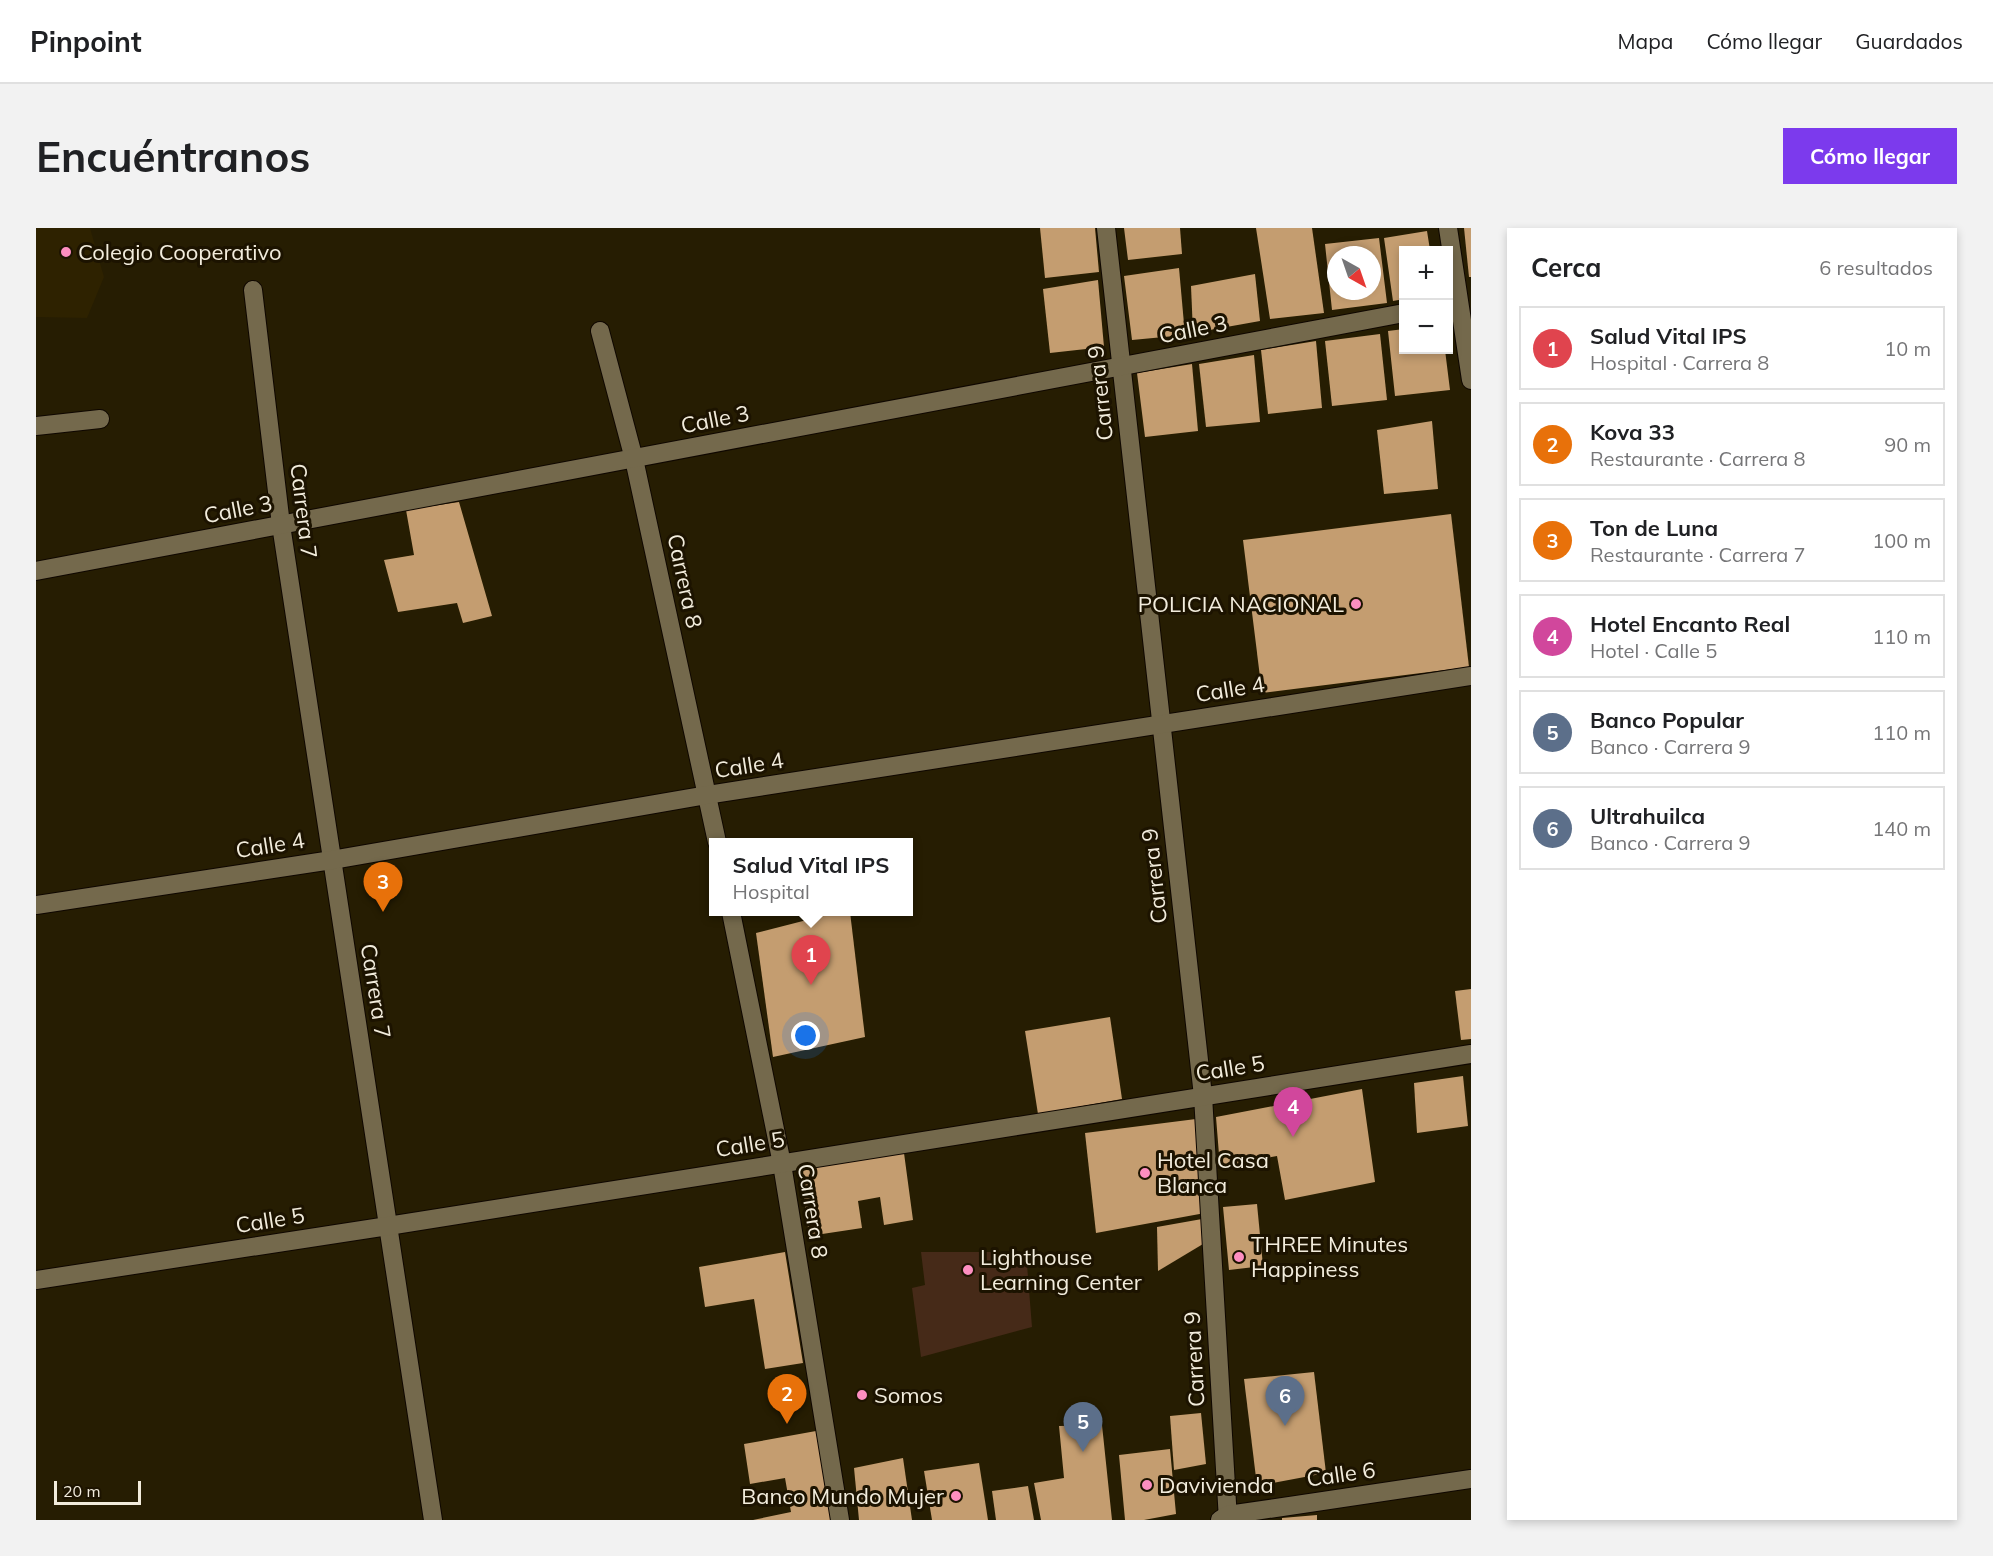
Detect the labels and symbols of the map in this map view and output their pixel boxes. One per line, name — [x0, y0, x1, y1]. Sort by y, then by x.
place label: Colegio Cooperativo — [78, 238, 282, 266]
marker: Colegio Cooperativo — [59, 245, 73, 259]
north arrow — [1327, 246, 1381, 300]
street label: Calle 3 — [1156, 309, 1230, 349]
street label: Carrera 9 — [1081, 344, 1119, 442]
street label: Calle 3 — [678, 399, 752, 439]
street label: Carrera 7 — [284, 462, 324, 560]
street label: Calle 3 — [201, 489, 275, 529]
street label: Carrera 8 — [661, 531, 709, 631]
place label: POLICIA NACIONAL — [1138, 590, 1344, 618]
marker: POLICIA NACIONAL — [1349, 597, 1363, 611]
street label: Calle 4 — [1194, 670, 1266, 708]
street label: Calle 4 — [713, 746, 785, 784]
street label: Calle 4 — [234, 826, 306, 864]
street label: Carrera 9 — [1135, 827, 1173, 925]
pin: 3 — [364, 862, 402, 912]
pin: 1 — [792, 936, 830, 985]
street label: Carrera 7 — [355, 942, 397, 1040]
your location — [791, 1021, 820, 1050]
street label: Calle 5 — [1194, 1049, 1266, 1087]
pin: 4 — [1274, 1088, 1312, 1137]
street label: Calle 5 — [714, 1125, 786, 1163]
place label: Hotel Casa Blanca — [1157, 1146, 1269, 1199]
street label: Carrera 8 — [792, 1162, 834, 1260]
marker: Hotel Casa Blanca — [1138, 1166, 1152, 1180]
street label: Calle 5 — [234, 1201, 306, 1239]
place label: THREE Minutes Happiness — [1251, 1230, 1408, 1283]
place label: Lighthouse Learning Center — [980, 1243, 1142, 1296]
marker: THREE Minutes Happiness — [1232, 1250, 1246, 1264]
marker: Lighthouse Learning Center — [961, 1263, 975, 1277]
street label: Carrera 9 — [1178, 1310, 1210, 1408]
pin: 2 — [768, 1374, 807, 1424]
pin: 6 — [1266, 1376, 1304, 1426]
place label: Somos — [874, 1381, 943, 1409]
marker: Somos — [855, 1388, 869, 1402]
pin: 5 — [1064, 1402, 1102, 1452]
street label: Calle 6 — [1305, 1455, 1377, 1493]
place label: Davivienda — [1159, 1471, 1274, 1499]
scale bar — [54, 1478, 141, 1506]
marker: Davivienda — [1140, 1478, 1154, 1492]
place label: Banco Mundo Mujer — [741, 1482, 944, 1510]
marker: Banco Mundo Mujer — [949, 1489, 963, 1503]

